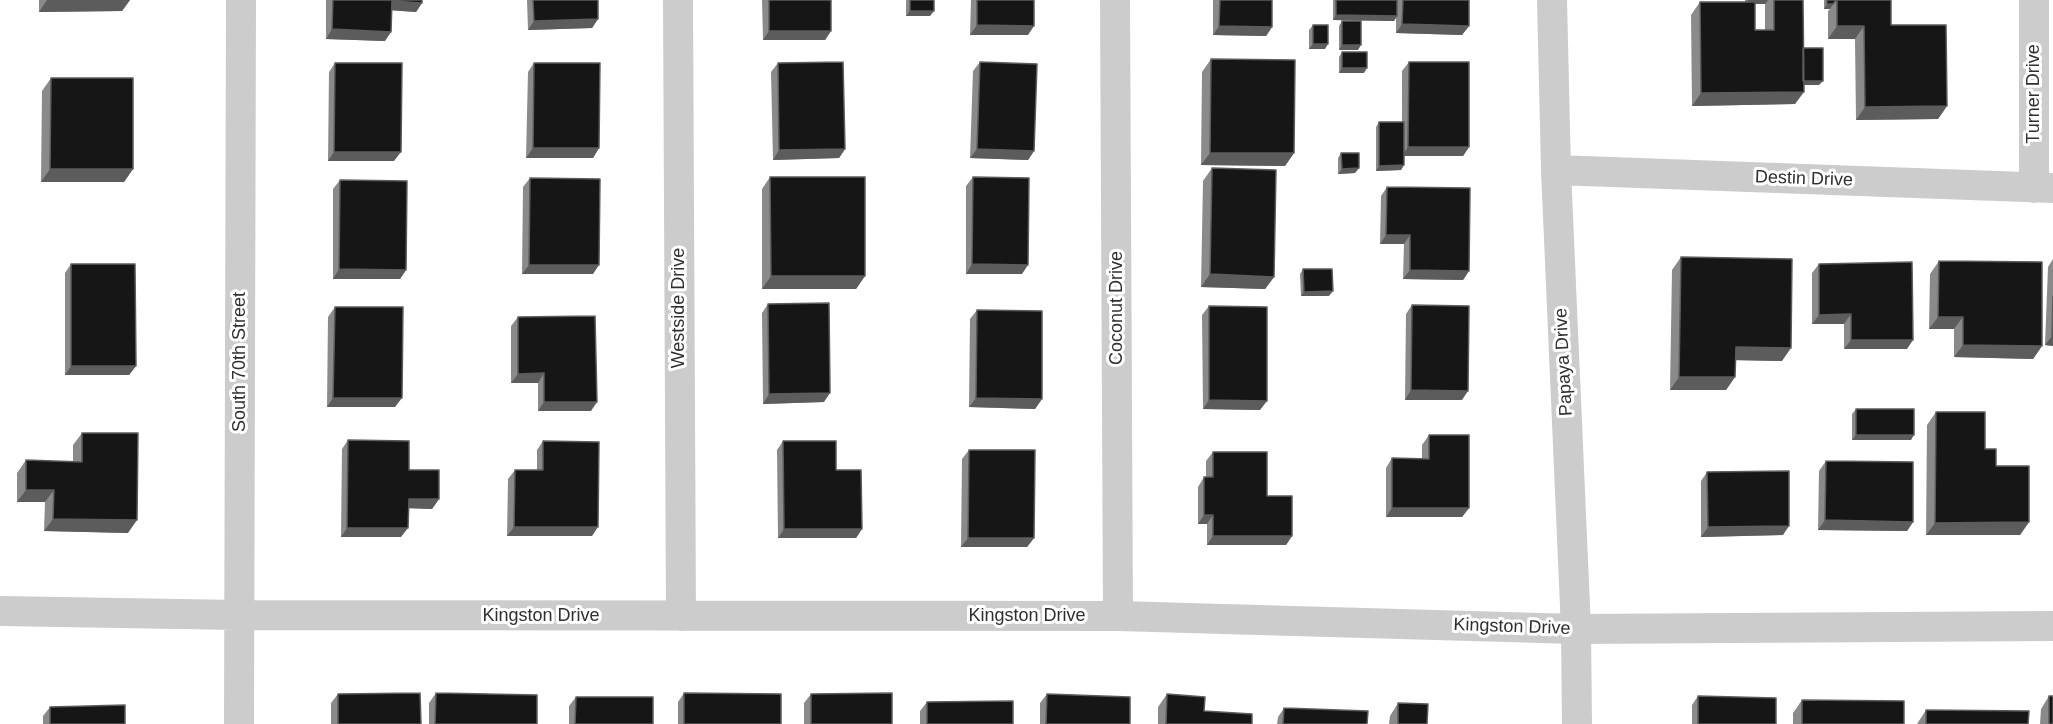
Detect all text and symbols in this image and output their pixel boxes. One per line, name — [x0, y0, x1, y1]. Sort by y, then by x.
street label: Turner Drive — [2023, 44, 2045, 144]
street label: Destin Drive — [1755, 166, 1853, 192]
street label: Westside Drive — [668, 248, 690, 368]
street label: Coconut Drive — [1106, 251, 1128, 365]
street label: South 70th Street — [229, 292, 251, 432]
street label: Papaya Drive — [1550, 307, 1578, 417]
street label: Kingston Drive — [482, 605, 600, 627]
street label: Kingston Drive — [968, 605, 1086, 627]
street label: Kingston Drive — [1453, 614, 1571, 640]

